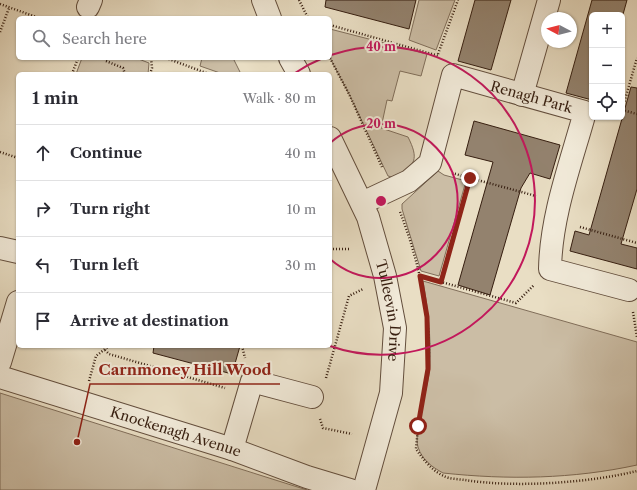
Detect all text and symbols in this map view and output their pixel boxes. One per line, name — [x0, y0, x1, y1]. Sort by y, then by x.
north arrow — [541, 12, 577, 48]
map controls — [589, 12, 625, 120]
button: + — [589, 12, 625, 48]
search box — [16, 16, 332, 60]
icon: search — [30, 27, 52, 49]
text: Search here — [62, 29, 147, 48]
text: 40 m — [366, 39, 396, 54]
button: − — [589, 48, 625, 84]
street label: Renagh Park — [488, 77, 575, 117]
button: locate — [589, 84, 625, 120]
text: 1 min — [32, 88, 79, 108]
text: Walk · 80 m — [243, 90, 316, 106]
text: 20 m — [366, 116, 396, 131]
icon: ahead — [32, 142, 54, 164]
text: Continue — [70, 143, 142, 162]
text: 40 m — [285, 145, 316, 161]
route end — [461, 169, 479, 187]
centre of rings — [374, 194, 388, 208]
icon: right — [32, 198, 54, 220]
text: Turn right — [70, 199, 150, 218]
text: 10 m — [287, 201, 316, 217]
icon: left — [32, 254, 54, 276]
text: Turn left — [70, 255, 139, 274]
text: 30 m — [285, 257, 316, 273]
street label: Tulleevin Drive — [372, 258, 404, 362]
icon: arrive — [32, 310, 54, 332]
text: Arrive at destination — [70, 311, 229, 330]
callout: Carnmoney Hill Wood — [90, 357, 280, 384]
text: Carnmoney Hill Wood — [99, 360, 271, 379]
street label: Knockenagh Avenue — [108, 403, 244, 461]
route start — [409, 417, 427, 435]

